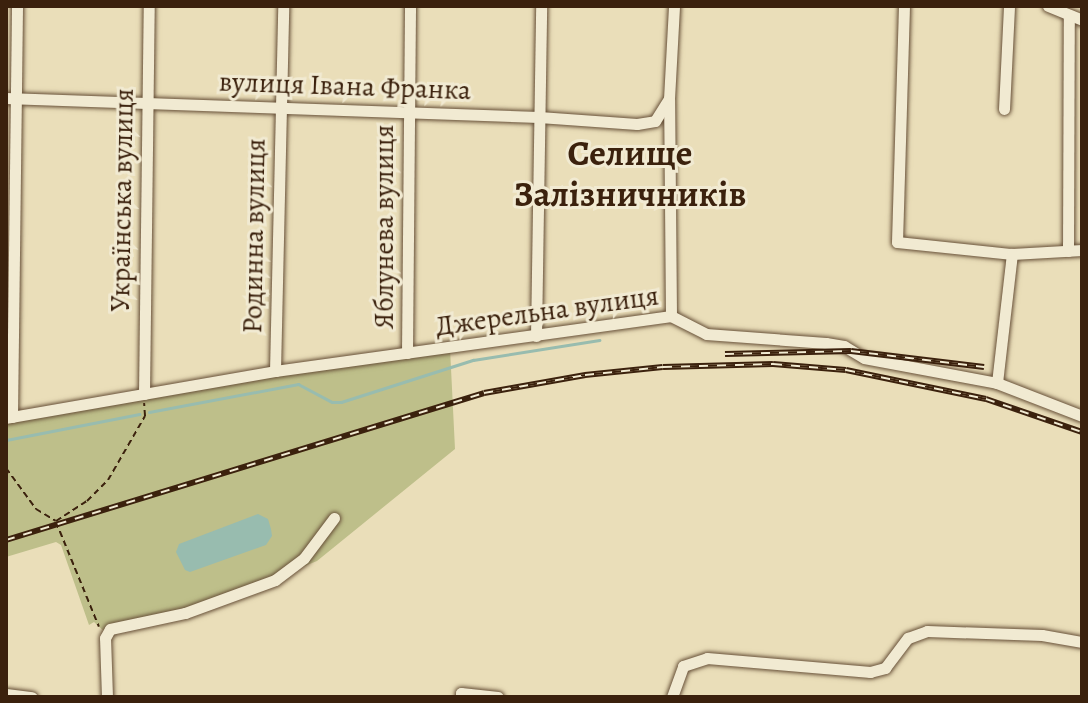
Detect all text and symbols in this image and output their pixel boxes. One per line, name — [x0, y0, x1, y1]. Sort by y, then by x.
street label: вулиця Івана Франка — [218, 65, 472, 107]
street label: Українська вулиця — [103, 88, 141, 312]
street label: Яблунева вулиця — [367, 125, 401, 329]
district label: Селище Залізничників — [514, 130, 746, 215]
street label: Родинна вулиця — [236, 138, 272, 334]
street label: Джерельна вулиця — [433, 279, 661, 343]

